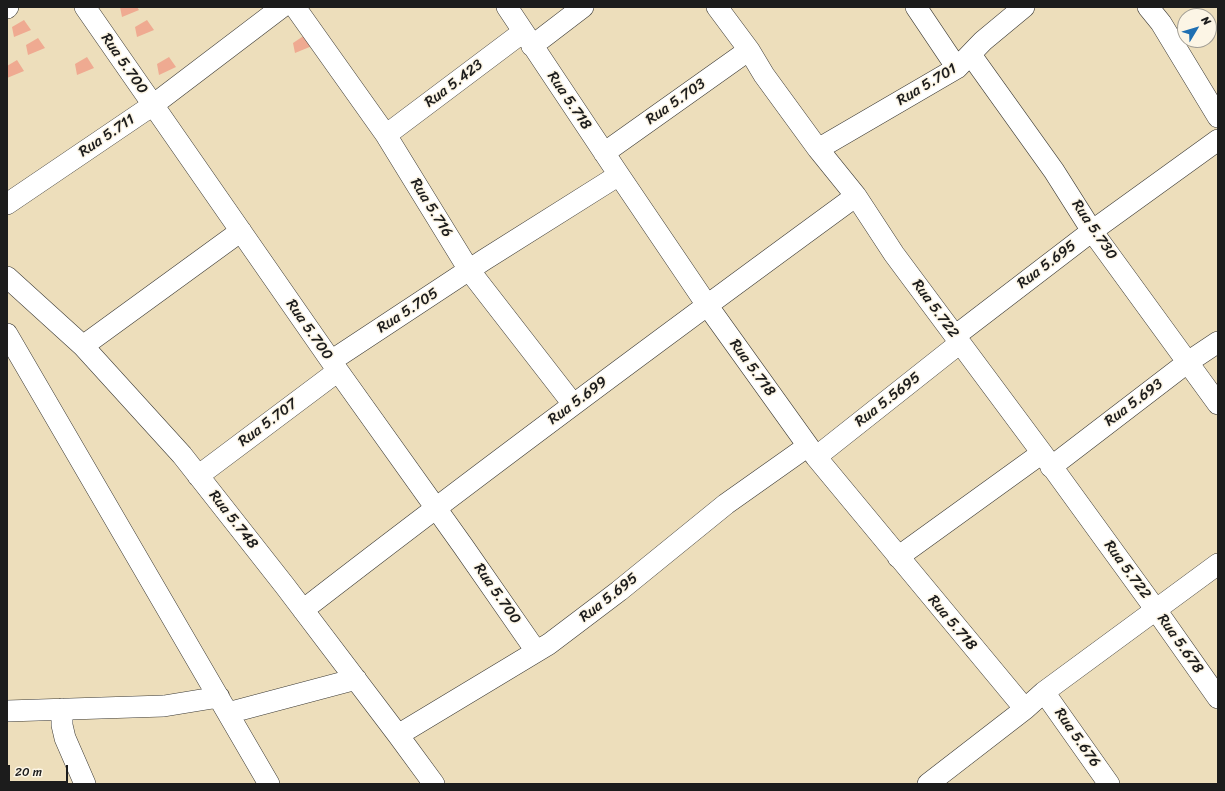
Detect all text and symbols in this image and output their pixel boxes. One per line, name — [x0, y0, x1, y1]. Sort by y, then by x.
north arrow — [1177, 8, 1217, 48]
text: N — [1196, 12, 1216, 30]
street label: Rua 5.700 — [97, 30, 151, 98]
street label: Rua 5.423 — [421, 56, 487, 112]
street label: Rua 5.701 — [894, 60, 960, 110]
street label: Rua 5.718 — [543, 68, 595, 134]
street label: Rua 5.703 — [643, 75, 709, 129]
street label: Rua 5.711 — [76, 111, 138, 161]
street label: Rua 5.716 — [406, 175, 456, 241]
street label: Rua 5.730 — [1067, 197, 1121, 263]
street label: Rua 5.695 — [1014, 237, 1080, 293]
street label: Rua 5.722 — [908, 276, 962, 342]
street label: Rua 5.705 — [374, 285, 442, 337]
street label: Rua 5.700 — [282, 296, 336, 364]
street label: Rua 5.718 — [725, 336, 779, 400]
street label: Rua 5.5695 — [852, 369, 924, 431]
street label: Rua 5.699 — [545, 373, 611, 429]
street label: Rua 5.693 — [1101, 375, 1167, 431]
street label: Rua 5.707 — [235, 395, 301, 451]
street label: Rua 5.748 — [205, 487, 261, 553]
street label: Rua 5.722 — [1100, 537, 1154, 603]
street label: Rua 5.700 — [470, 560, 524, 628]
street label: Rua 5.695 — [576, 570, 642, 626]
street label: Rua 5.718 — [924, 592, 980, 654]
street label: Rua 5.678 — [1153, 611, 1207, 677]
street label: Rua 5.676 — [1050, 705, 1104, 771]
scale bar — [10, 757, 70, 783]
text: 20 m — [15, 761, 42, 783]

